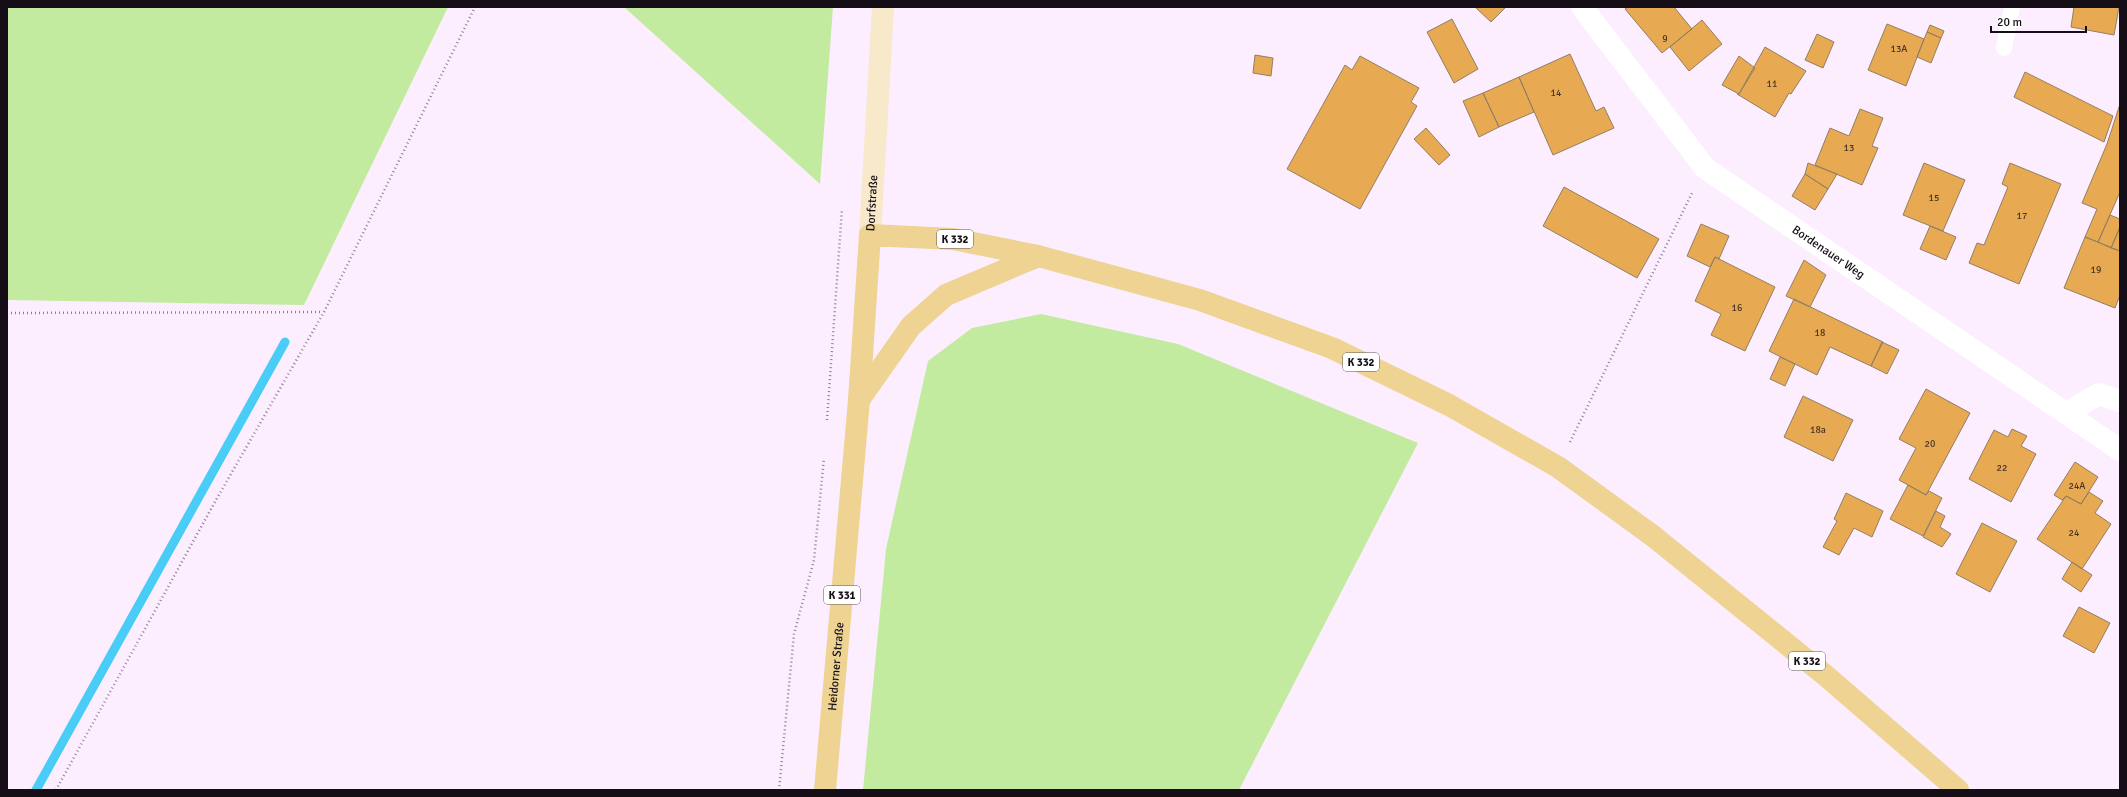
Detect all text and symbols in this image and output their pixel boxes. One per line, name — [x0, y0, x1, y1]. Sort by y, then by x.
scale bar — [1991, 8, 2086, 34]
text: 20 m — [1997, 15, 2022, 30]
house number: 9 — [1662, 33, 1668, 45]
house number: 13A — [1891, 43, 1907, 55]
house number: 11 — [1767, 78, 1777, 90]
house number: 14 — [1551, 87, 1562, 99]
house number: 13 — [1844, 142, 1854, 154]
street label: Dorfstraße — [863, 175, 881, 232]
house number: 15 — [1929, 192, 1939, 204]
house number: 17 — [2017, 210, 2027, 222]
street label: Bordenauer Weg — [1789, 222, 1867, 282]
road number: K 332 — [937, 230, 973, 248]
house number: 19 — [2091, 264, 2101, 276]
house number: 16 — [1732, 302, 1742, 314]
house number: 18 — [1815, 327, 1825, 339]
road number: K 332 — [1343, 353, 1379, 371]
house number: 18a — [1810, 424, 1826, 436]
house number: 20 — [1925, 438, 1935, 450]
house number: 22 — [1997, 462, 2007, 474]
house number: 24A — [2069, 480, 2085, 492]
house number: 24 — [2069, 527, 2080, 539]
road number: K 331 — [824, 586, 860, 604]
street label: Heidorner Straße — [825, 622, 848, 711]
road number: K 332 — [1789, 652, 1825, 670]

